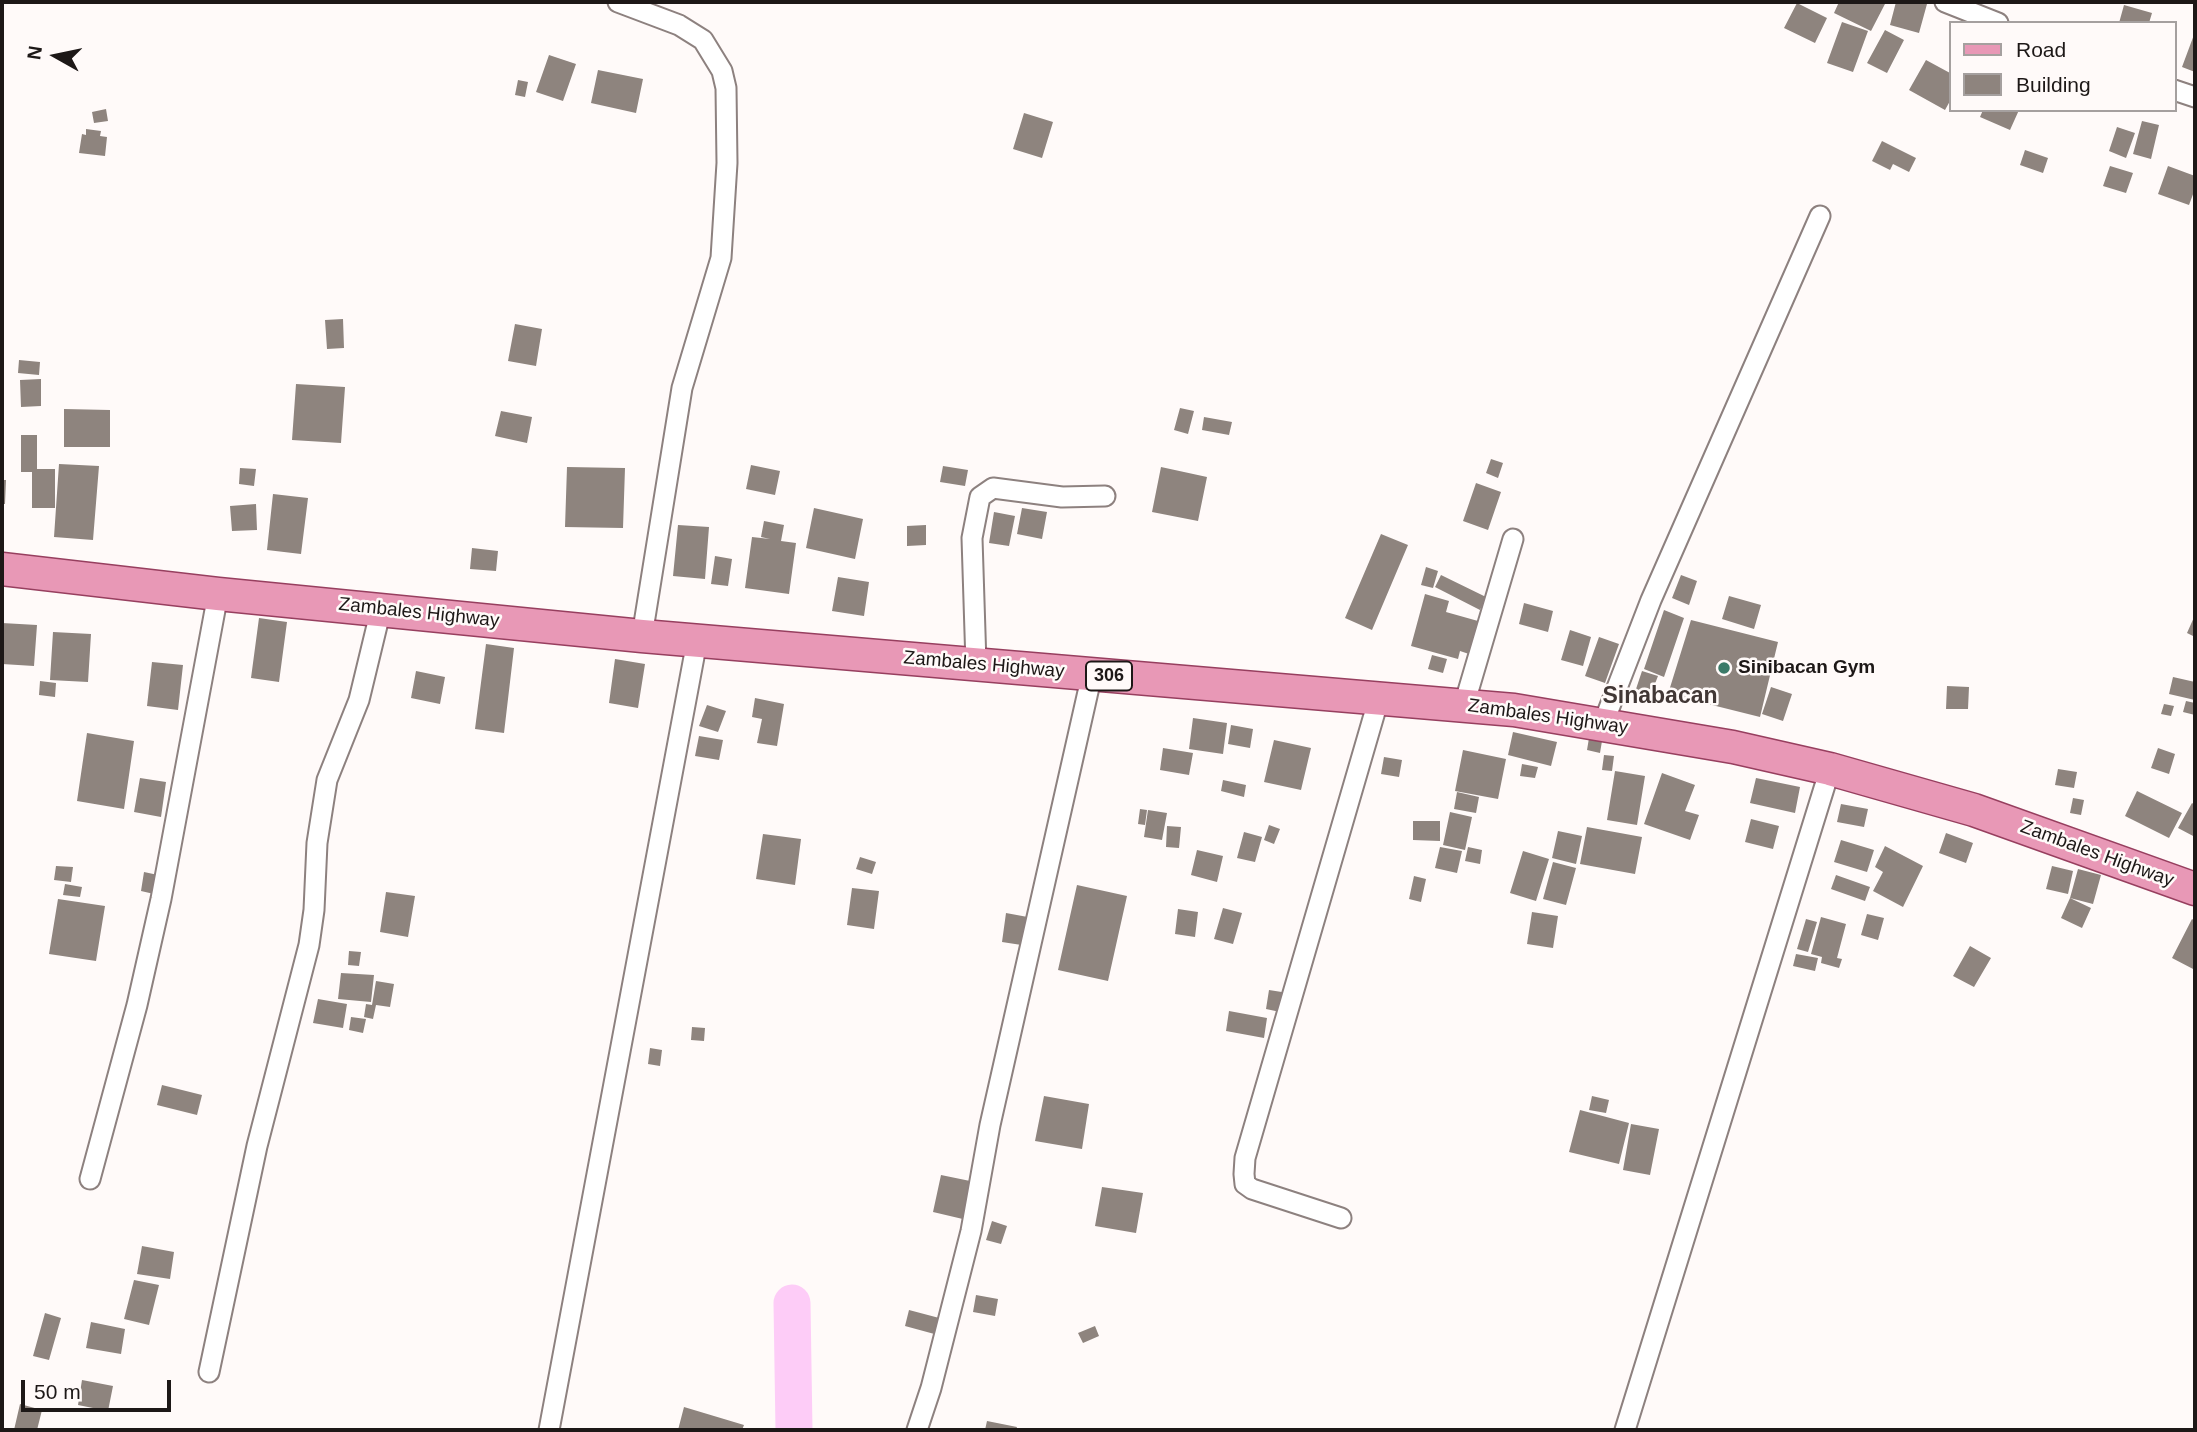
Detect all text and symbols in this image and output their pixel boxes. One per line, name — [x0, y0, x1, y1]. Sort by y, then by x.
north arrow — [21, 21, 91, 91]
legend — [1948, 21, 2176, 112]
text: Road — [2016, 38, 2066, 61]
text: N — [23, 44, 46, 61]
text: Building — [2016, 73, 2091, 96]
street label: Zambales Highway — [337, 593, 501, 633]
street label: Zambales Highway — [903, 647, 1065, 683]
place label: Sinibacan Gym — [1738, 657, 1875, 679]
marker: Sinibacan Gym — [1716, 660, 1732, 676]
road number: 306 — [1086, 662, 1132, 690]
district label: Sinabacan — [1602, 683, 1718, 711]
street label: Zambales Highway — [1466, 694, 1630, 740]
street label: Zambales Highway — [2017, 816, 2177, 892]
scale bar — [24, 1366, 175, 1410]
text: 50 m — [34, 1380, 81, 1403]

